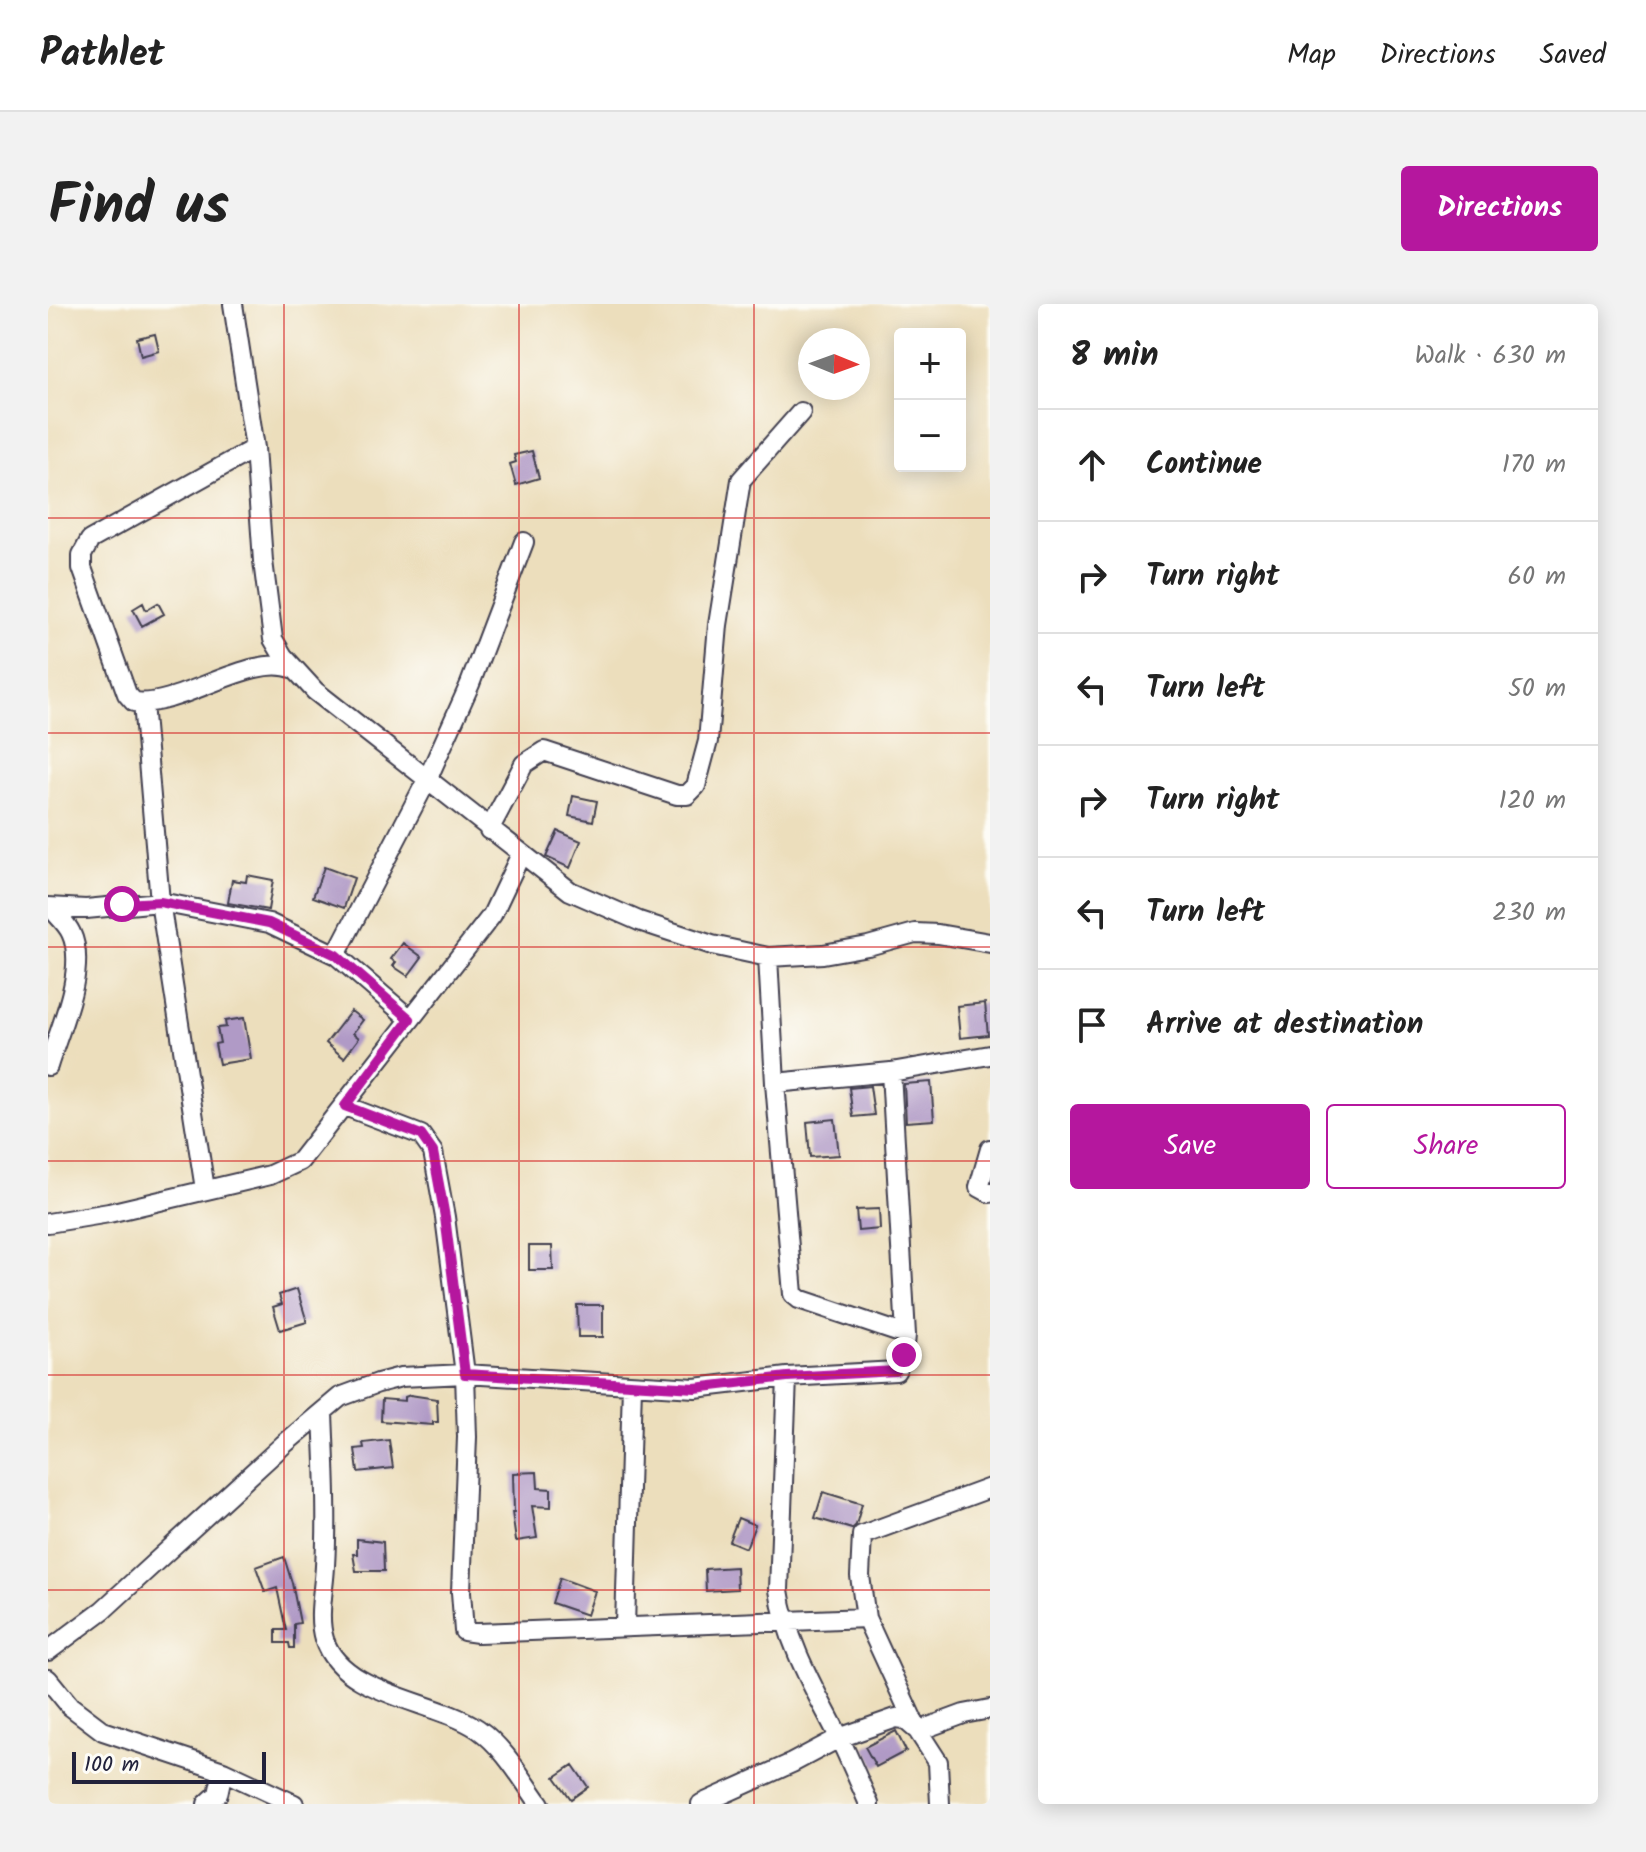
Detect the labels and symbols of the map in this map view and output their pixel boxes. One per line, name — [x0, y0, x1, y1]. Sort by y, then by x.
north arrow — [798, 328, 870, 400]
route start — [104, 886, 140, 922]
route end — [886, 1337, 922, 1373]
scale bar — [72, 1748, 266, 1784]

